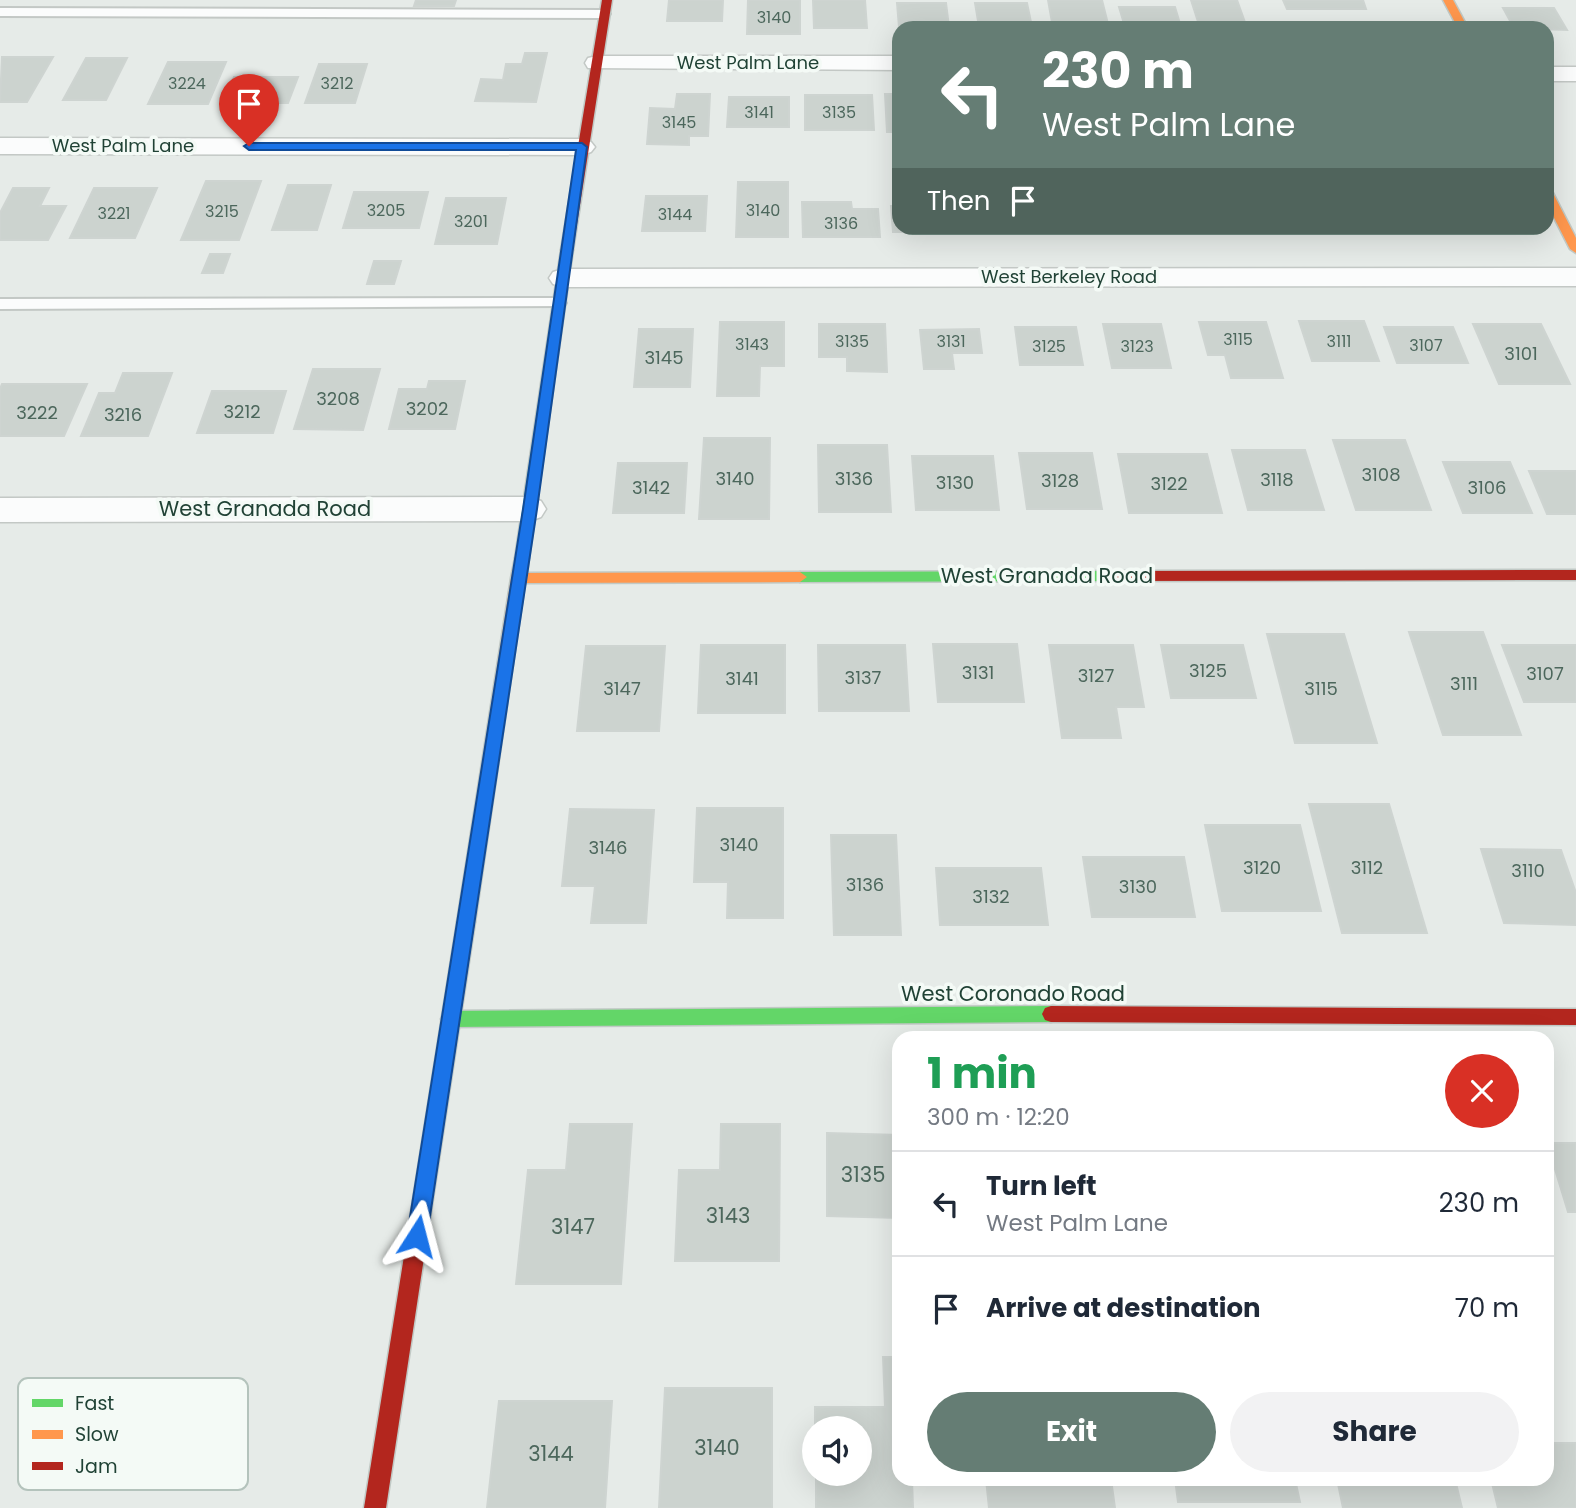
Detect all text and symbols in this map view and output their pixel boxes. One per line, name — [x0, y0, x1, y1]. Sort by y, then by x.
house number: 3140 — [757, 6, 791, 29]
text: 230 m — [1042, 37, 1194, 105]
icon: left — [927, 49, 1018, 140]
street label: West Palm Lane — [677, 50, 819, 75]
house number: 3224 — [168, 72, 206, 95]
house number: 3212 — [321, 72, 353, 95]
pin — [219, 74, 279, 146]
icon: arrive — [230, 85, 268, 123]
house number: 3141 — [744, 101, 774, 124]
house number: 3135 — [822, 101, 856, 124]
text: West Palm Lane — [1042, 102, 1295, 147]
house number: 3145 — [662, 111, 696, 134]
street label: West Palm Lane — [52, 133, 194, 158]
icon: arrive — [1004, 182, 1042, 220]
text: Then — [927, 183, 990, 219]
house number: 3205 — [367, 199, 405, 222]
house number: 3140 — [746, 199, 780, 222]
house number: 3215 — [205, 200, 239, 223]
house number: 3221 — [98, 202, 130, 225]
house number: 3144 — [658, 203, 692, 226]
house number: 3201 — [454, 210, 488, 233]
house number: 3136 — [824, 212, 858, 235]
street label: West Berkeley Road — [981, 264, 1157, 289]
house number: 3115 — [1223, 328, 1253, 351]
house number: 3135 — [835, 330, 869, 353]
house number: 3131 — [936, 330, 966, 353]
house number: 3111 — [1327, 330, 1351, 353]
house number: 3143 — [735, 333, 769, 356]
house number: 3107 — [1409, 334, 1443, 357]
house number: 3125 — [1032, 335, 1066, 358]
house number: 3123 — [1120, 335, 1154, 358]
house number: 3101 — [1504, 341, 1538, 366]
house number: 3145 — [645, 345, 684, 370]
house number: 3208 — [316, 386, 360, 411]
house number: 3202 — [406, 396, 448, 421]
house number: 3212 — [223, 399, 261, 424]
house number: 3222 — [16, 400, 58, 425]
house number: 3216 — [104, 402, 142, 427]
house number: 3108 — [1361, 462, 1401, 487]
house number: 3140 — [716, 466, 755, 491]
house number: 3136 — [835, 466, 873, 491]
house number: 3118 — [1260, 467, 1294, 492]
house number: 3128 — [1041, 468, 1079, 493]
house number: 3130 — [936, 470, 974, 495]
house number: 3122 — [1150, 471, 1188, 496]
house number: 3142 — [632, 475, 670, 500]
house number: 3106 — [1467, 475, 1507, 500]
street label: West Granada Road — [159, 494, 371, 523]
street label: West Granada Road — [941, 561, 1153, 590]
house number: 3125 — [1189, 658, 1227, 683]
house number: 3131 — [962, 660, 994, 685]
house number: 3107 — [1526, 661, 1564, 686]
house number: 3127 — [1078, 663, 1114, 688]
house number: 3137 — [845, 665, 882, 690]
house number: 3141 — [725, 666, 759, 691]
house number: 3111 — [1450, 671, 1478, 696]
house number: 3147 — [603, 676, 641, 701]
house number: 3115 — [1304, 676, 1338, 701]
house number: 3140 — [720, 832, 759, 857]
house number: 3146 — [588, 835, 628, 860]
house number: 3120 — [1243, 855, 1281, 880]
house number: 3112 — [1351, 855, 1383, 880]
house number: 3110 — [1511, 858, 1545, 883]
house number: 3136 — [846, 872, 884, 897]
house number: 3130 — [1119, 874, 1157, 899]
house number: 3132 — [972, 884, 1010, 909]
street label: West Coronado Road — [901, 979, 1125, 1008]
text: 1 min — [927, 1044, 1037, 1103]
button: close — [1445, 1054, 1519, 1128]
text: 300 m · 12:20 — [927, 1101, 1070, 1133]
house number: 3135 — [841, 1160, 885, 1189]
text: Turn left — [986, 1168, 1097, 1204]
icon: left — [927, 1185, 965, 1223]
text: 230 m — [1439, 1185, 1519, 1221]
position arrow — [380, 1199, 454, 1273]
house number: 3143 — [706, 1201, 750, 1230]
text: West Palm Lane — [986, 1207, 1168, 1239]
house number: 3147 — [551, 1212, 595, 1241]
icon: arrive — [927, 1290, 965, 1328]
text: Arrive at destination — [986, 1290, 1261, 1326]
text: 70 m — [1455, 1290, 1519, 1326]
legend — [18, 1378, 248, 1490]
text: Fast — [75, 1390, 114, 1417]
button: Exit — [927, 1392, 1216, 1472]
button: Share — [1230, 1392, 1519, 1472]
map controls — [802, 1416, 872, 1486]
button: sound — [802, 1416, 872, 1486]
text: Slow — [75, 1421, 119, 1448]
house number: 3140 — [694, 1433, 740, 1462]
house number: 3144 — [528, 1439, 574, 1468]
text: Jam — [75, 1453, 117, 1480]

